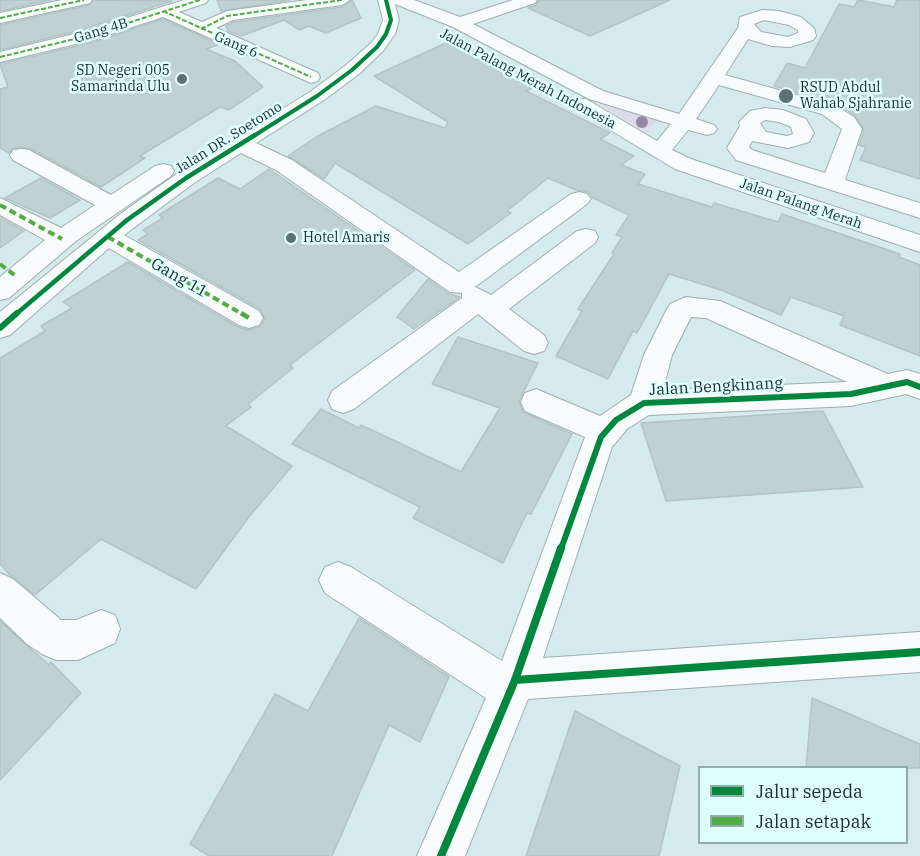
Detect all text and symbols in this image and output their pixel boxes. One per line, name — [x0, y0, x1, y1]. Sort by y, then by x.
street label: Gang 4B — [72, 15, 130, 47]
street label: Jalan Palang Merah Indonesia — [437, 25, 619, 133]
street label: Gang 6 — [212, 28, 260, 62]
place label: SD Negeri 005 Samarinda Ulu — [71, 63, 170, 96]
marker: SD Negeri 005 Samarinda Ulu — [175, 72, 189, 86]
place label: RSUD Abdul Wahab Sjahranie — [800, 80, 912, 112]
marker: RSUD Abdul Wahab Sjahranie — [777, 87, 795, 105]
street label: Jalan DR. Soetomo — [173, 98, 285, 178]
street label: Jalan Palang Merah — [738, 175, 864, 233]
place label: Hotel Amaris — [303, 230, 390, 246]
marker: Hotel Amaris — [284, 231, 298, 245]
street label: Gang 11 — [147, 254, 211, 302]
street label: Jalan Bengkinang — [649, 374, 783, 400]
legend — [698, 766, 908, 844]
text: Jalur sepeda — [756, 780, 863, 803]
text: Jalan setapak — [756, 810, 871, 833]

